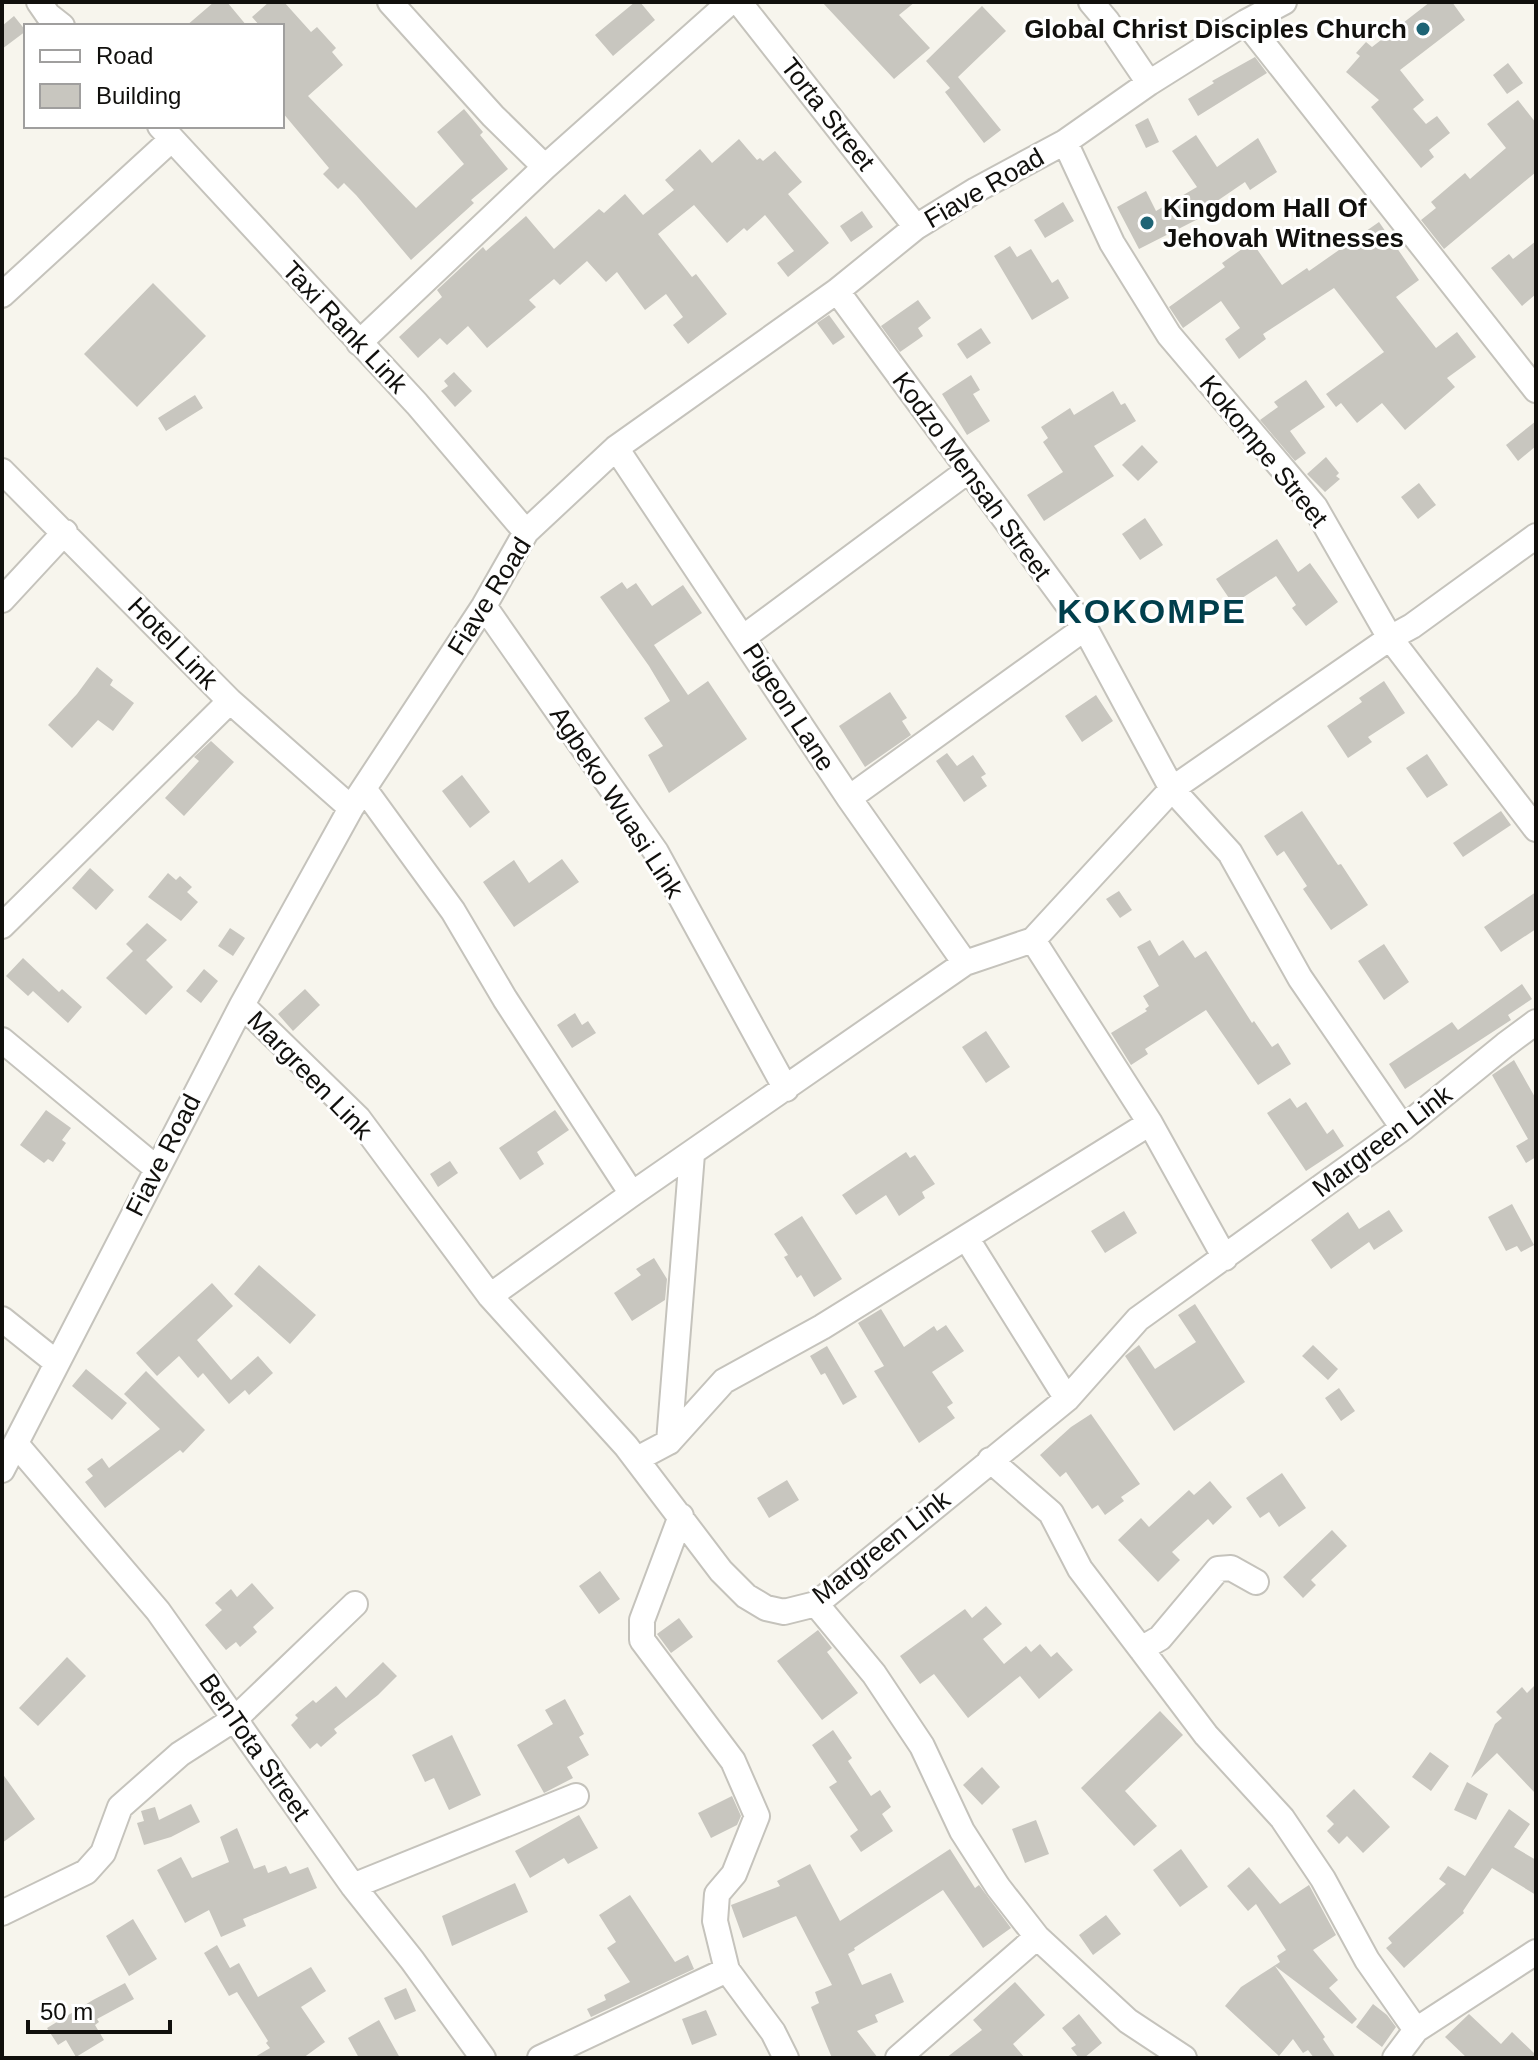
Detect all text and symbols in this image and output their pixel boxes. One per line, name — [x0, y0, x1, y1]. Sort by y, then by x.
place label: Global Christ Disciples Church — [1024, 14, 1407, 44]
marker: Global Christ Disciples Church — [1414, 20, 1432, 38]
legend — [24, 24, 284, 128]
text: Road — [96, 42, 153, 69]
street label: Torta Street — [775, 52, 882, 177]
text: Building — [96, 82, 181, 109]
street label: Fiave Road — [919, 142, 1049, 234]
place label: Kingdom Hall Of Jehovah Witnesses — [1163, 193, 1404, 253]
marker: Kingdom Hall Of Jehovah Witnesses — [1138, 214, 1156, 232]
street label: Taxi Rank Link — [276, 255, 414, 400]
street label: Kodzo Mensah Street — [886, 366, 1058, 587]
street label: Kokompe Street — [1194, 369, 1335, 533]
street label: Fiave Road — [441, 532, 537, 660]
street label: Hotel Link — [122, 591, 225, 696]
district label: KOKOMPE — [1057, 592, 1247, 630]
street label: Pigeon Lane — [737, 638, 841, 776]
street label: Agbeko Wuasi Link — [544, 701, 691, 904]
street label: Margreen Link — [241, 1005, 379, 1146]
street label: Margreen Link — [1307, 1078, 1458, 1203]
street label: Fiave Road — [119, 1089, 207, 1221]
street label: Margreen Link — [806, 1483, 957, 1610]
street label: BenTota Street — [193, 1668, 317, 1827]
scale bar — [28, 1984, 170, 2034]
text: 50 m — [40, 1998, 93, 2025]

